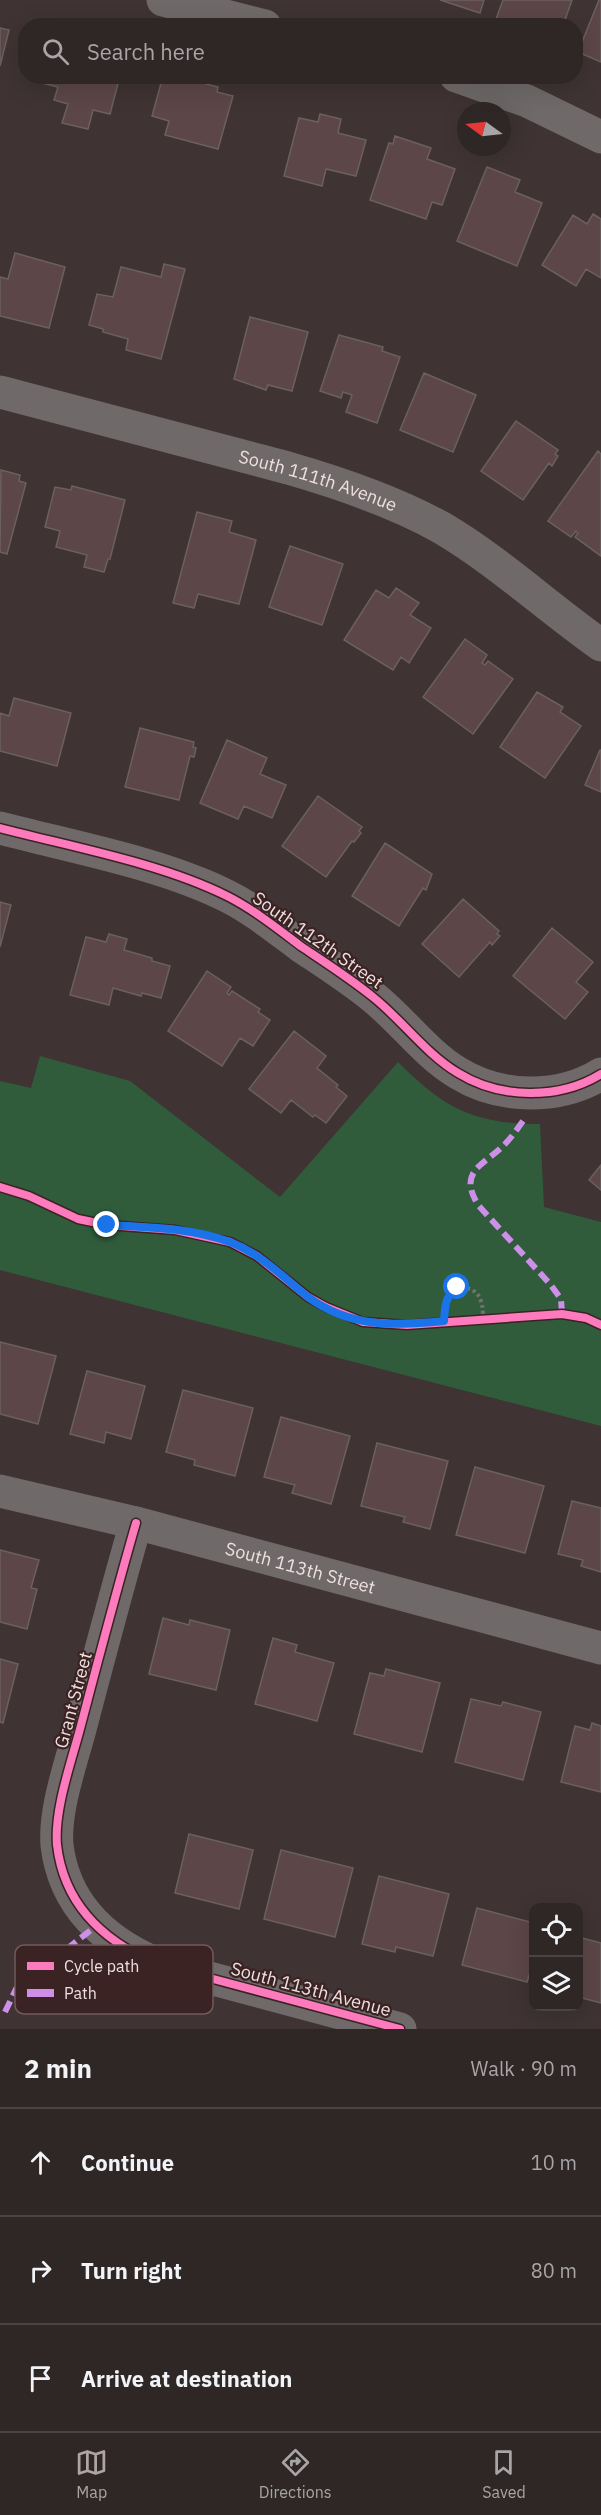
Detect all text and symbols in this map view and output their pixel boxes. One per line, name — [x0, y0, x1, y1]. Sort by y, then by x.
search box — [18, 18, 583, 84]
icon: search — [39, 35, 72, 68]
text: Search here — [87, 37, 205, 66]
north arrow — [457, 102, 511, 156]
street label: South 111th Avenue — [236, 444, 401, 516]
street label: South 112th Street — [248, 886, 388, 994]
route end — [93, 1211, 119, 1237]
route start — [443, 1273, 469, 1299]
street label: South 113th Street — [223, 1536, 378, 1598]
street label: Grant Street — [49, 1649, 97, 1751]
map controls — [529, 1903, 583, 2011]
button: locate — [529, 1903, 583, 1957]
legend — [15, 1945, 213, 2014]
text: Cycle path — [64, 1956, 139, 1976]
street label: South 113th Avenue — [228, 1957, 394, 2021]
button: layers — [529, 1957, 583, 2011]
text: Path — [64, 1983, 97, 2003]
text: 2 min — [24, 2051, 92, 2085]
text: Walk · 90 m — [471, 2055, 577, 2082]
icon: ahead — [24, 2146, 57, 2179]
text: Continue — [81, 2148, 174, 2177]
text: 10 m — [531, 2149, 577, 2176]
icon: right — [24, 2254, 57, 2287]
text: Turn right — [81, 2256, 182, 2285]
text: 80 m — [531, 2257, 577, 2284]
icon: arrive — [24, 2362, 57, 2395]
text: Arrive at destination — [81, 2364, 292, 2393]
tab: Map — [75, 2446, 108, 2502]
tab: Directions — [259, 2446, 332, 2502]
tab: Saved — [482, 2446, 526, 2502]

